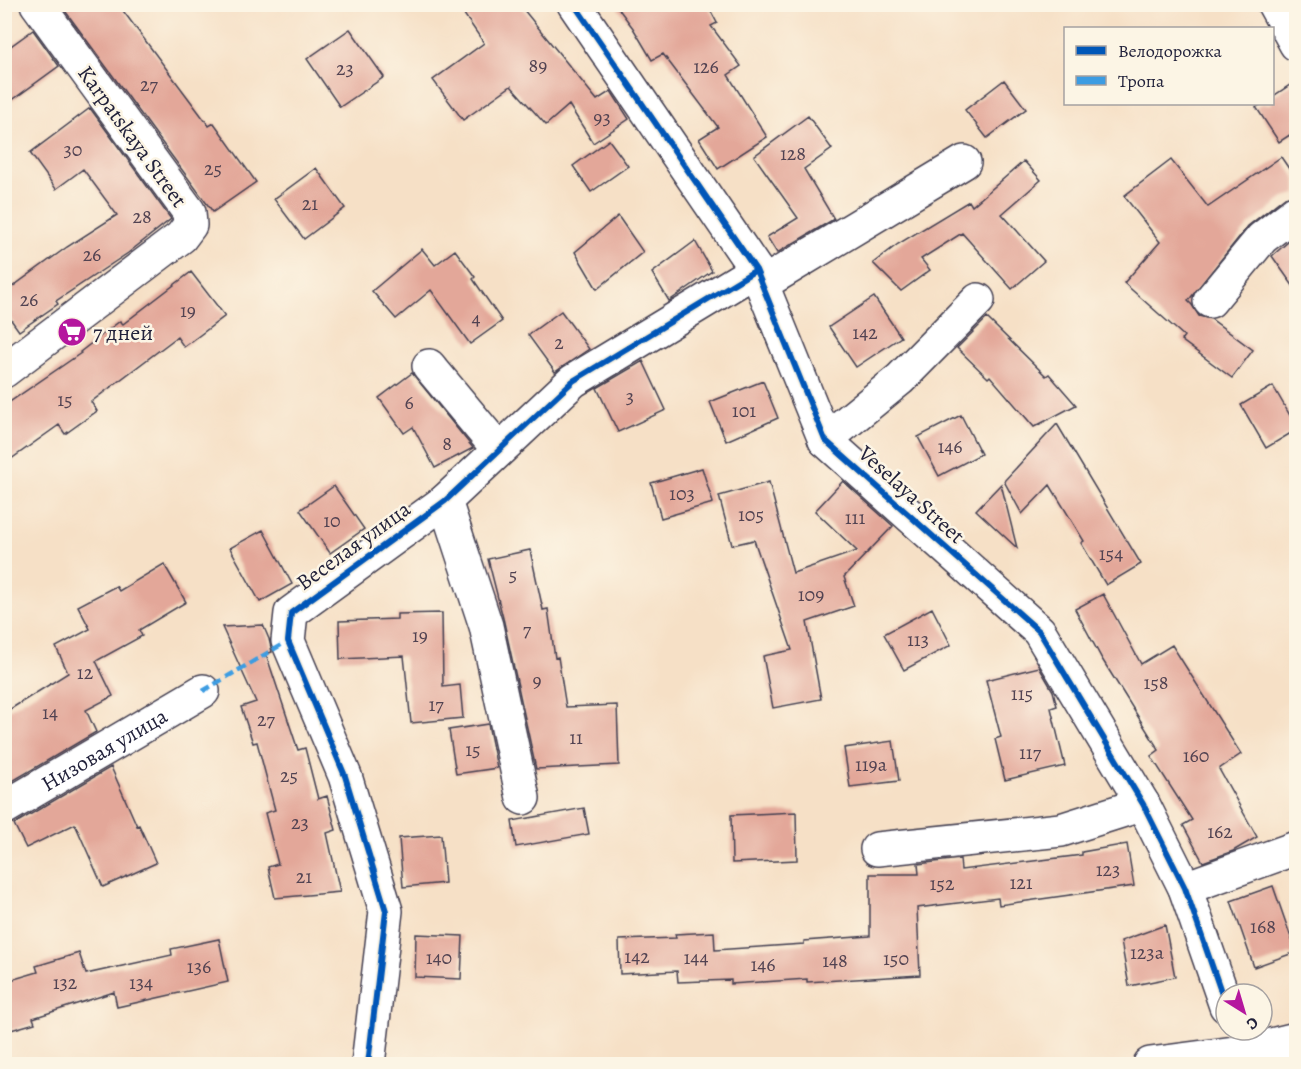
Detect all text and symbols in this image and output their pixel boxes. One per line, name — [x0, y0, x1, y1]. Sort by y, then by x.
legend — [1064, 27, 1274, 105]
text: Велодорожка — [1118, 39, 1223, 63]
house number: 89 — [529, 52, 547, 79]
house number: 126 — [693, 53, 719, 80]
house number: 23 — [336, 55, 354, 82]
street label: Karpatskaya Street — [70, 60, 194, 214]
text: Тропа — [1118, 69, 1165, 93]
house number: 27 — [140, 71, 159, 98]
house number: 93 — [593, 104, 611, 131]
house number: 30 — [64, 136, 82, 163]
house number: 128 — [780, 140, 806, 167]
house number: 25 — [204, 155, 222, 182]
house number: 21 — [302, 190, 318, 217]
house number: 28 — [132, 203, 152, 230]
house number: 26 — [83, 241, 101, 268]
house number: 26 — [20, 286, 38, 313]
house number: 19 — [180, 297, 196, 324]
house number: 4 — [471, 305, 481, 332]
supermarket icon: 7 дней — [56, 316, 88, 348]
place label: 7 дней — [93, 318, 153, 348]
house number: 142 — [852, 319, 878, 346]
house number: 2 — [554, 329, 564, 356]
house number: 3 — [626, 383, 634, 410]
house number: 15 — [57, 386, 73, 413]
house number: 6 — [404, 389, 414, 416]
house number: 101 — [732, 397, 756, 424]
house number: 8 — [442, 430, 452, 457]
house number: 146 — [937, 433, 963, 460]
street label: Veselaya Street — [851, 438, 971, 551]
house number: 103 — [669, 480, 695, 507]
street label: Веселая улица — [290, 494, 417, 597]
house number: 105 — [738, 501, 764, 528]
house number: 111 — [845, 504, 865, 531]
house number: 10 — [323, 507, 341, 534]
house number: 154 — [1099, 540, 1123, 567]
house number: 5 — [509, 561, 517, 588]
house number: 109 — [798, 581, 824, 608]
house number: 7 — [523, 616, 532, 643]
house number: 19 — [412, 622, 428, 649]
house number: 113 — [907, 626, 929, 653]
house number: 12 — [77, 659, 94, 686]
house number: 9 — [532, 667, 542, 694]
house number: 158 — [1143, 669, 1169, 696]
house number: 115 — [1011, 680, 1033, 707]
house number: 17 — [428, 691, 444, 718]
house number: 14 — [42, 699, 58, 726]
street label: Низовая улица — [36, 701, 174, 799]
house number: 27 — [257, 706, 276, 733]
house number: 11 — [569, 724, 583, 751]
house number: 15 — [465, 736, 481, 763]
house number: 117 — [1019, 739, 1042, 766]
house number: 160 — [1183, 742, 1209, 769]
house number: 119a — [855, 751, 888, 778]
house number: 25 — [280, 762, 298, 789]
house number: 23 — [291, 809, 309, 836]
house number: 162 — [1207, 818, 1233, 845]
house number: 123 — [1096, 856, 1120, 883]
house number: 21 — [296, 863, 312, 890]
house number: 121 — [1009, 869, 1033, 896]
house number: 152 — [930, 870, 955, 897]
house number: 168 — [1250, 913, 1276, 940]
house number: 123a — [1130, 939, 1165, 966]
house number: 142 — [624, 943, 650, 970]
house number: 140 — [426, 944, 452, 971]
house number: 144 — [684, 944, 708, 971]
house number: 150 — [883, 945, 909, 972]
house number: 148 — [822, 947, 848, 974]
house number: 146 — [750, 951, 776, 978]
house number: 136 — [187, 953, 211, 980]
house number: 132 — [53, 969, 78, 996]
house number: 134 — [129, 969, 153, 996]
north arrow — [1214, 982, 1274, 1042]
text: С — [1242, 1011, 1263, 1035]

